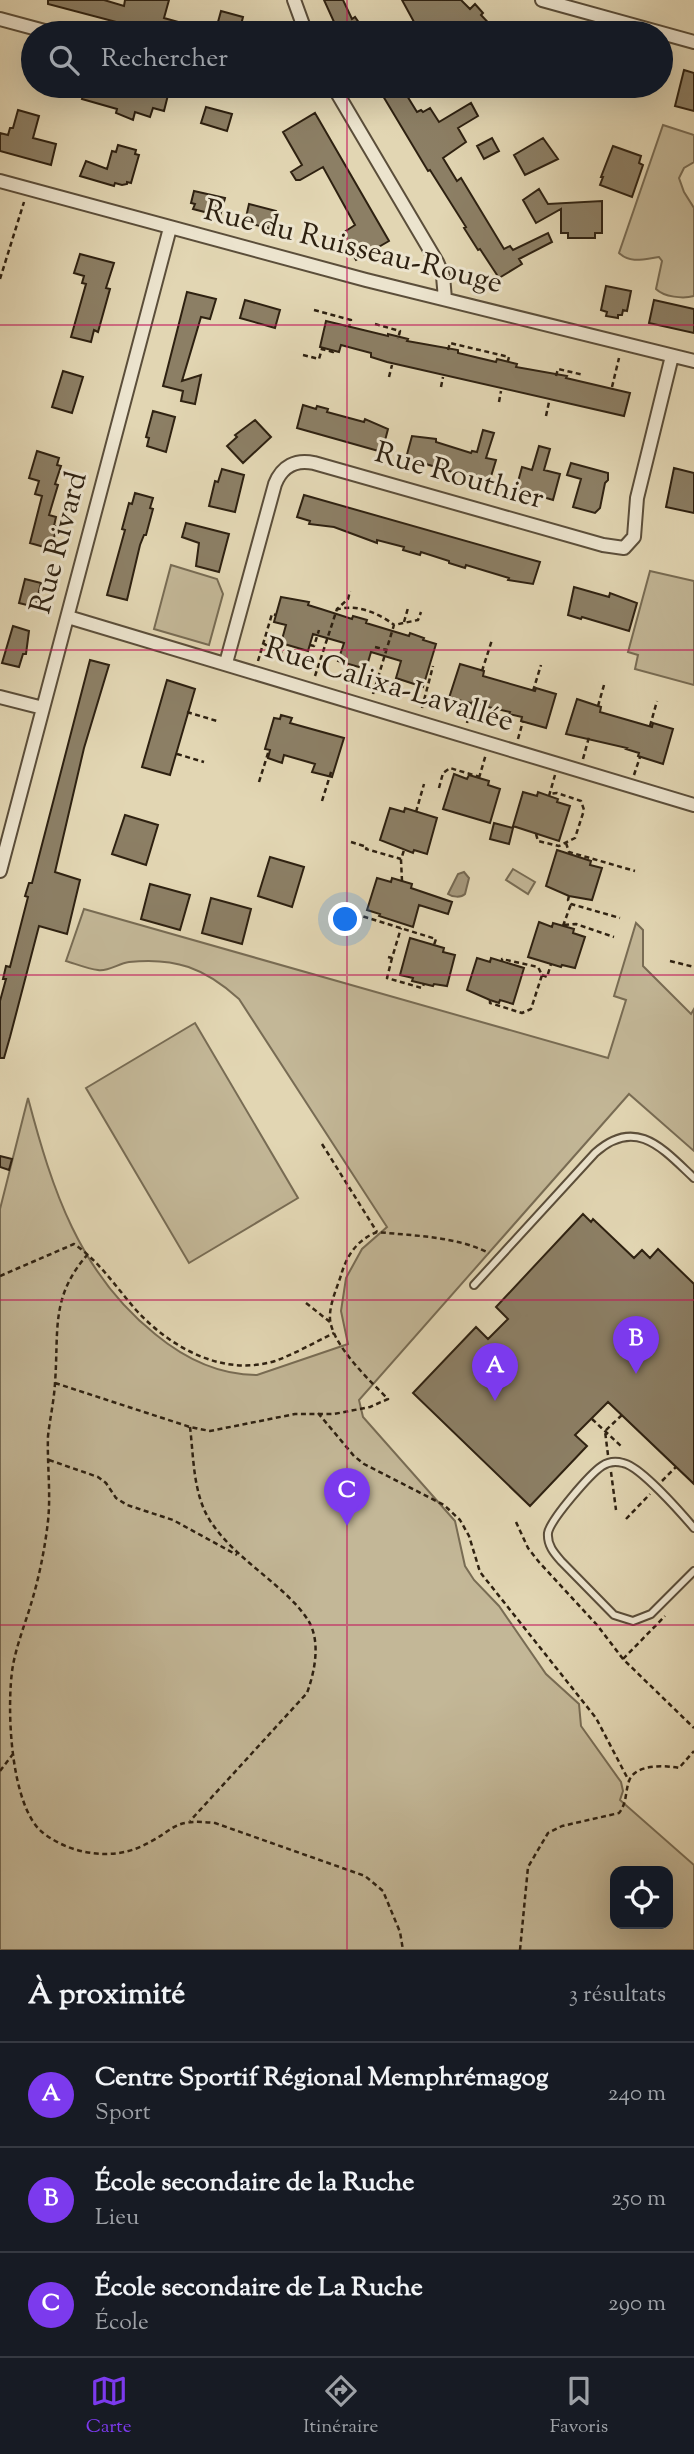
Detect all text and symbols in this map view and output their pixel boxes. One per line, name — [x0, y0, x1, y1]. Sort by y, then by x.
search box — [21, 21, 673, 98]
icon: search — [45, 41, 83, 79]
text: Rechercher — [101, 41, 228, 78]
street label: Rue du Ruisseau-Rouge — [199, 190, 507, 306]
street label: Rue Routhier — [369, 432, 549, 522]
street label: Rue Rivard — [20, 467, 100, 619]
street label: Rue Calixa-Lavallée — [259, 628, 519, 744]
your location — [328, 902, 362, 936]
pin: B — [613, 1316, 659, 1374]
pin: A — [472, 1343, 518, 1401]
pin: C — [324, 1468, 370, 1526]
map controls — [610, 1866, 673, 1929]
button: locate — [610, 1866, 673, 1929]
text: À proximité — [28, 1974, 185, 2017]
text: 3 résultats — [569, 1979, 666, 2012]
text: Centre Sportif Régional Memphrémagog — [95, 2060, 548, 2097]
text: A — [42, 2078, 60, 2111]
text: 240 m — [608, 2078, 666, 2111]
text: Sport — [95, 2097, 151, 2130]
text: École secondaire de la Ruche — [95, 2165, 414, 2202]
text: B — [44, 2183, 58, 2216]
text: 250 m — [611, 2183, 666, 2216]
text: Lieu — [95, 2202, 139, 2235]
text: École secondaire de La Ruche — [95, 2270, 423, 2307]
text: C — [42, 2288, 60, 2321]
text: 290 m — [608, 2288, 666, 2321]
text: École — [95, 2307, 149, 2340]
tab: Carte — [86, 2372, 132, 2441]
tab: Itinéraire — [303, 2372, 378, 2441]
tab: Favoris — [550, 2372, 608, 2441]

